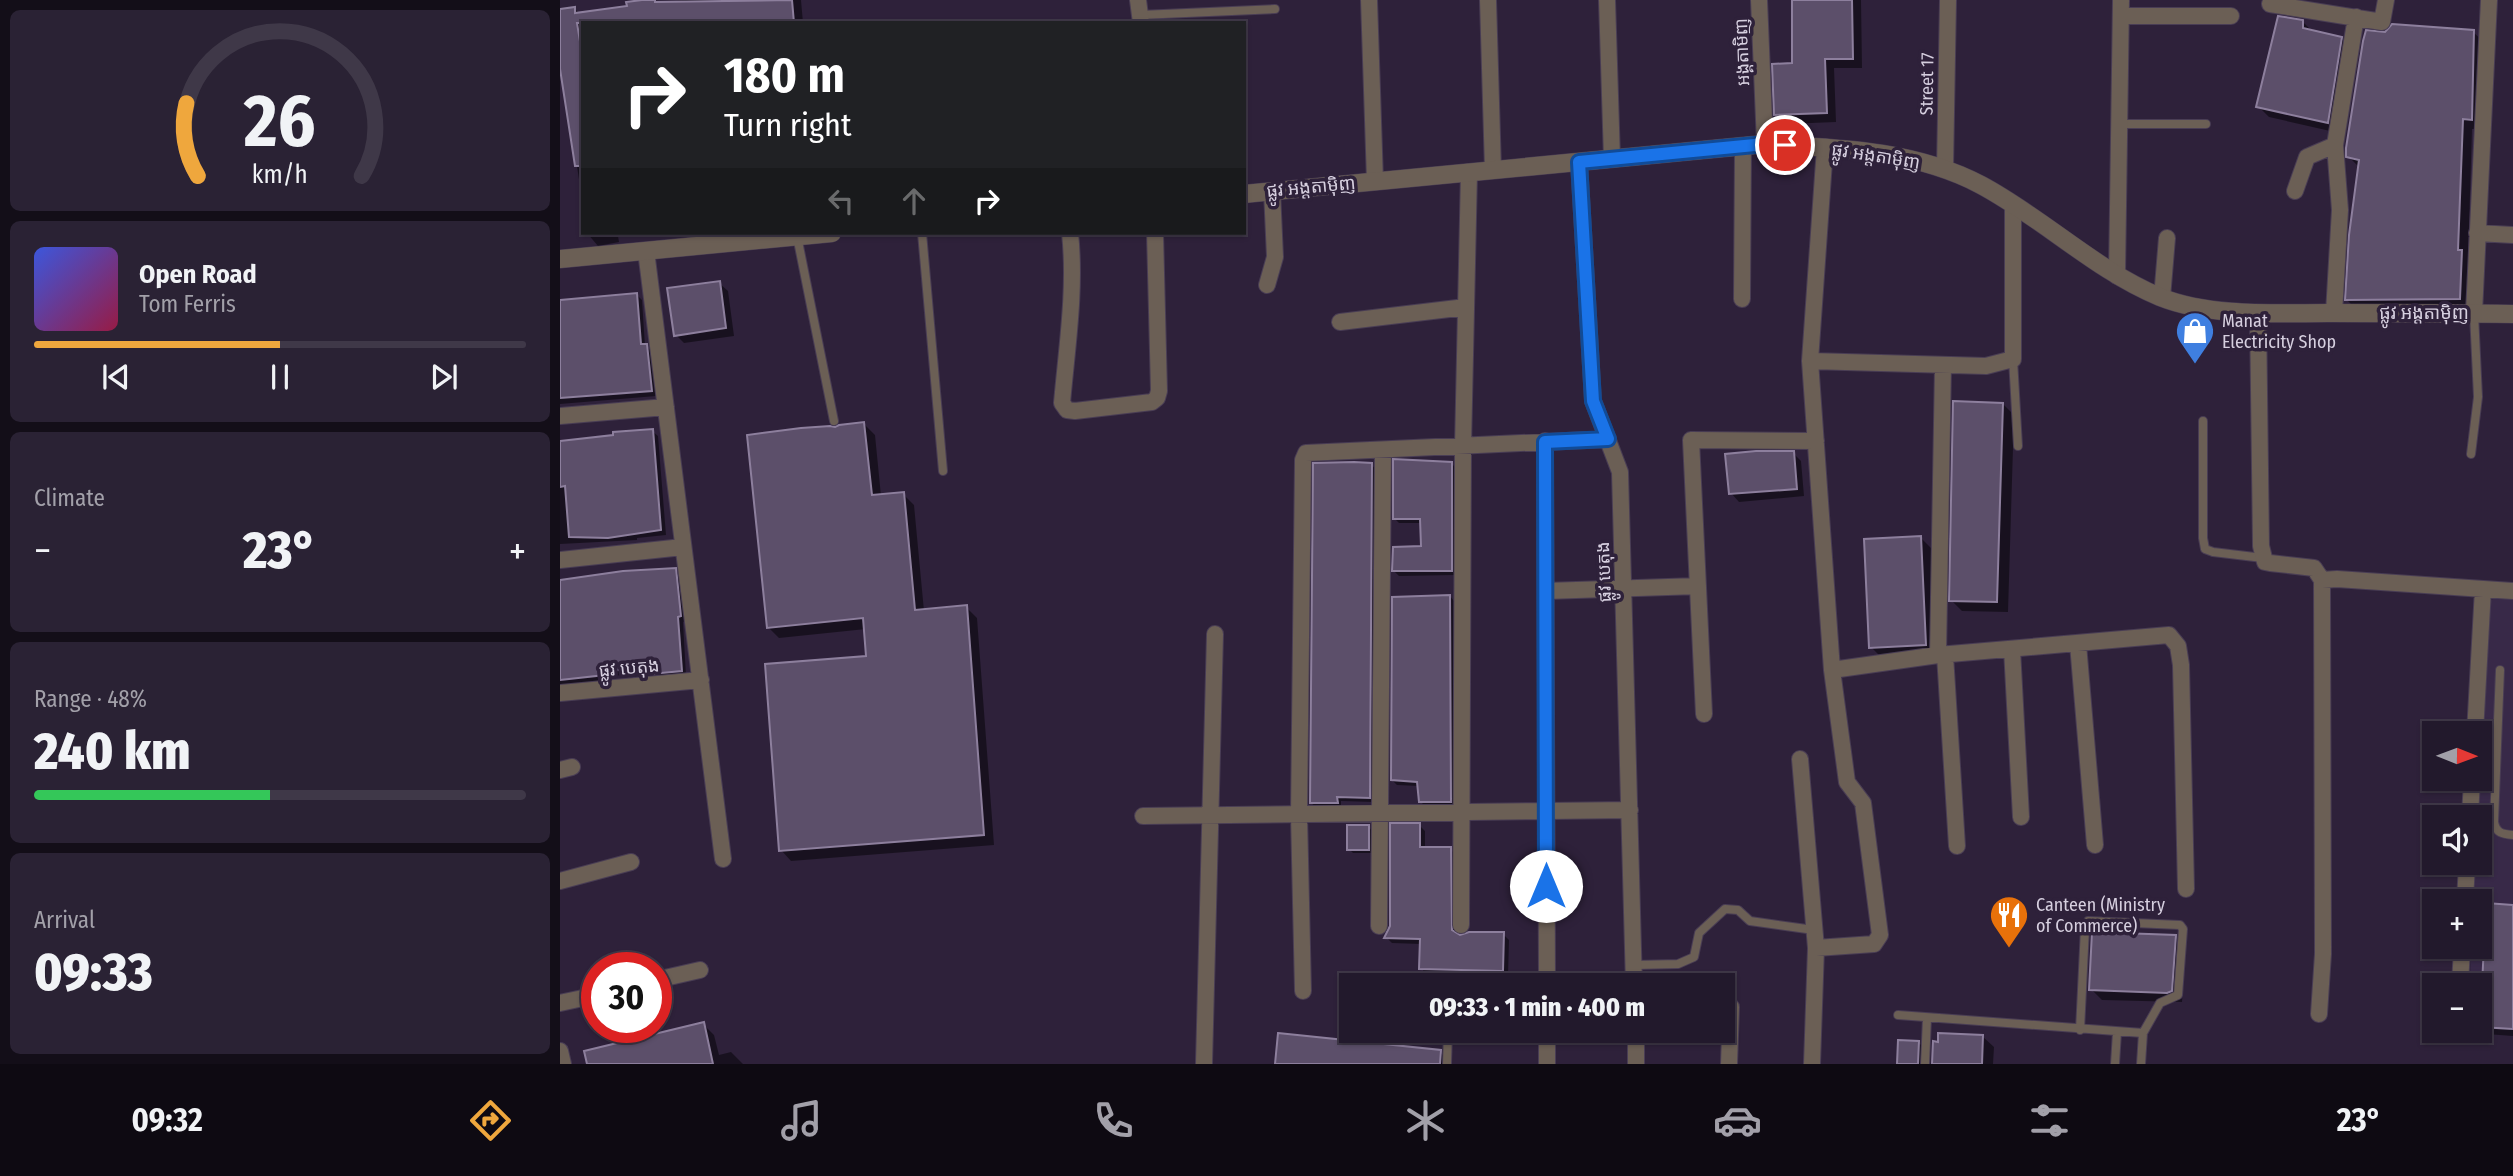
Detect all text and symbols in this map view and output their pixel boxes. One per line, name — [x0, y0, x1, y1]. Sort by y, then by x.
street label: អង្គតាមិញ — [1730, 18, 1755, 86]
text: 180 m — [724, 46, 845, 105]
icon: right — [609, 49, 700, 140]
street label: Street 17 — [1915, 52, 1939, 116]
text: 26 — [243, 79, 316, 166]
text: Turn right — [724, 106, 851, 144]
pin — [1755, 115, 1815, 175]
icon: arrive — [1766, 126, 1804, 164]
street label: ផ្លូវ អង្តតាម៉ិញ — [1829, 138, 1922, 179]
text: km/h — [252, 160, 308, 190]
street label: ផ្លូវ អង្តតាម៉ិញ — [1265, 172, 1357, 207]
icon: left — [822, 182, 860, 220]
icon: ahead — [895, 182, 933, 220]
icon: right — [968, 182, 1006, 220]
text: Open Road — [139, 259, 257, 290]
text: Tom Ferris — [139, 290, 236, 318]
street label: ផ្លូវ អង្តតាម៉ិញ — [2379, 302, 2469, 329]
shop icon: Manat Electricity Shop — [2174, 310, 2216, 365]
place label: Manat Electricity Shop — [2222, 310, 2336, 353]
icon: previous — [97, 358, 135, 396]
icon: pause — [261, 358, 299, 396]
icon: next — [425, 358, 463, 396]
text: Climate — [34, 484, 105, 512]
text: 23° — [243, 519, 317, 582]
text: − — [34, 528, 51, 574]
text: + — [509, 528, 526, 574]
street label: ផ្លូវ បេតុង — [1592, 541, 1621, 603]
street label: ផ្លូវ បេតុង — [598, 654, 661, 687]
text: Range · 48% — [34, 685, 147, 713]
text: 240 km — [34, 720, 191, 783]
north arrow — [2422, 721, 2492, 791]
map controls — [2422, 721, 2492, 1043]
button: sound — [2422, 805, 2492, 875]
position arrow — [1509, 849, 1583, 923]
button: + — [2422, 889, 2492, 959]
restaurant icon: Canteen (Ministry of Commerce) — [1988, 894, 2030, 949]
place label: Canteen (Ministry of Commerce) — [2036, 894, 2165, 937]
text: Arrival — [34, 906, 95, 934]
text: 09:33 — [34, 941, 153, 1004]
speed limit sign: 30 — [581, 952, 672, 1043]
button: − — [2422, 973, 2492, 1043]
text: 09:33 · 1 min · 400 m — [1429, 992, 1645, 1023]
icon: directions — [466, 1096, 515, 1145]
icon: music — [777, 1096, 826, 1145]
icon: phone — [1089, 1096, 1138, 1145]
icon: climate — [1401, 1096, 1450, 1145]
icon: car — [1713, 1096, 1762, 1145]
icon: filters — [2025, 1096, 2074, 1145]
text: 09:32 — [131, 1101, 203, 1139]
text: 23° — [2337, 1101, 2382, 1139]

